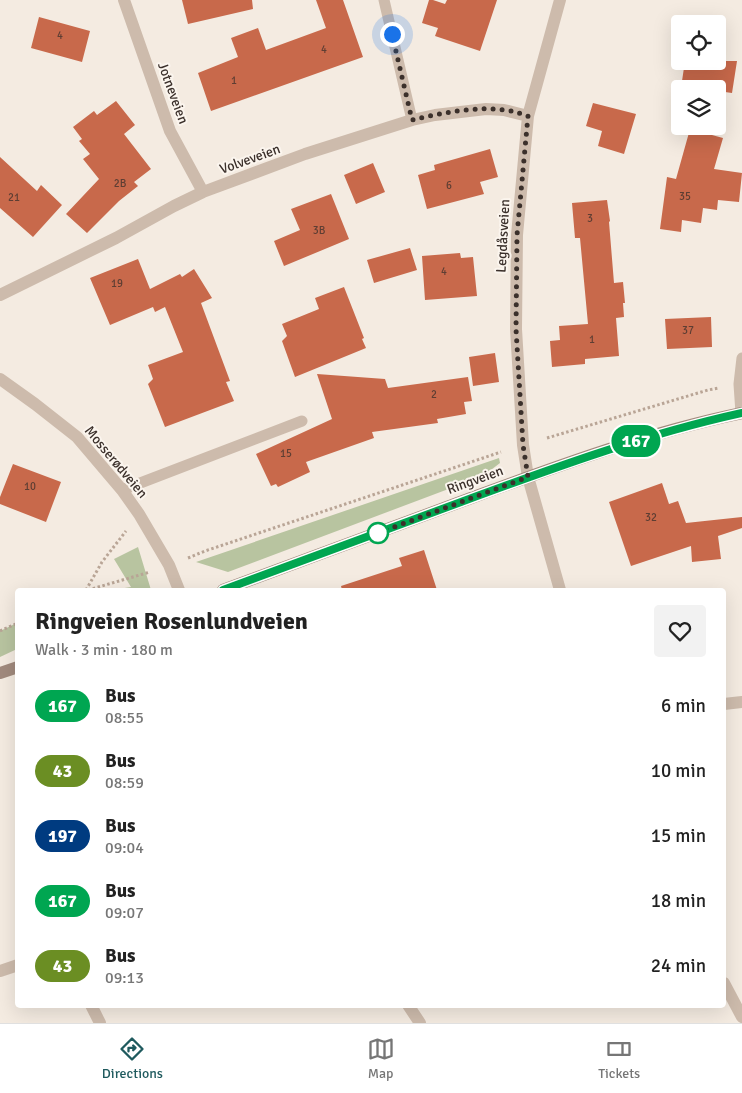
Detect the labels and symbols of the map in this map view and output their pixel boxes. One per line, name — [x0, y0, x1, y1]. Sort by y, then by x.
your location — [380, 22, 405, 47]
house number: 4 — [57, 29, 63, 42]
house number: 4 — [321, 43, 327, 56]
street label: Jotneveien — [154, 60, 192, 126]
house number: 1 — [231, 74, 237, 87]
street label: Volveveien — [217, 140, 283, 178]
house number: 2B — [114, 177, 127, 190]
house number: 6 — [446, 179, 452, 192]
house number: 35 — [679, 190, 691, 203]
house number: 21 — [8, 191, 20, 204]
street label: Legdåsveien — [493, 199, 513, 273]
house number: 3 — [587, 212, 593, 225]
house number: 3B — [313, 224, 326, 237]
house number: 4 — [441, 265, 447, 278]
house number: 19 — [111, 277, 123, 290]
house number: 37 — [682, 324, 694, 337]
house number: 1 — [589, 333, 595, 346]
house number: 2 — [431, 388, 437, 401]
street label: Mosserødveien — [81, 422, 151, 502]
line badge: 167 — [607, 425, 665, 457]
house number: 15 — [280, 447, 292, 460]
street label: Ringveien — [444, 462, 506, 498]
house number: 10 — [24, 480, 36, 493]
house number: 32 — [645, 511, 657, 524]
unlabelled marker — [367, 522, 389, 544]

